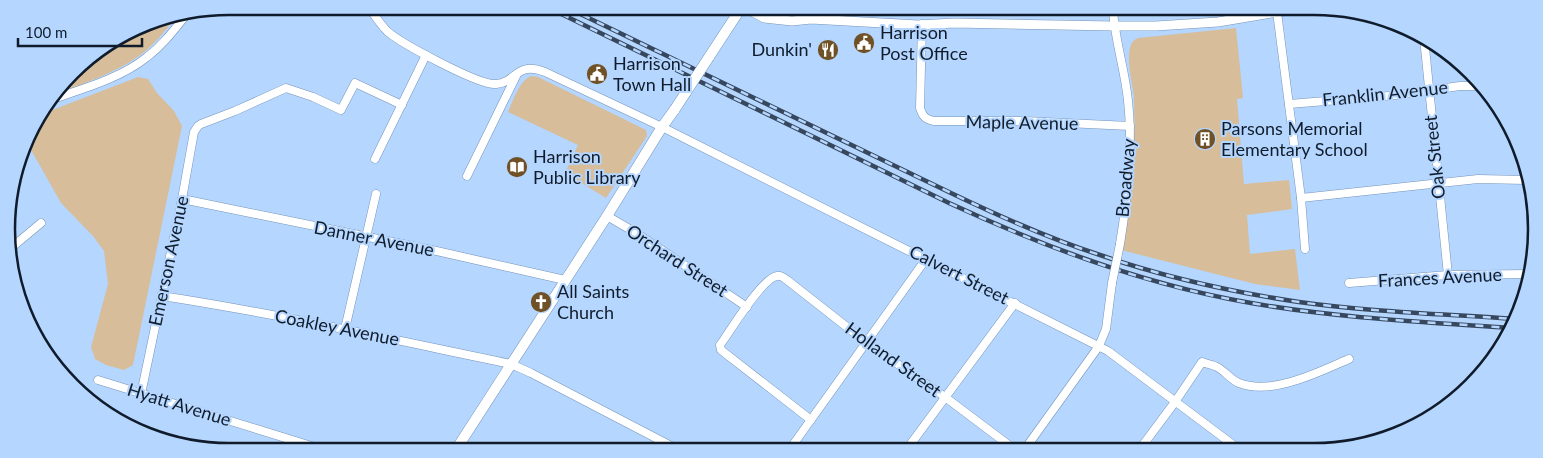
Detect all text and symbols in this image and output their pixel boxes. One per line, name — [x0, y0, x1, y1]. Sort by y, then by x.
scale bar — [18, 15, 141, 47]
place label: Harrison Post Office — [880, 21, 968, 64]
text: 100 m — [25, 23, 67, 41]
public building icon: Harrison Post Office — [852, 31, 876, 55]
place label: Dunkin' — [751, 38, 812, 60]
restaurant icon: Dunkin' — [816, 38, 840, 62]
place label: Harrison Town Hall — [613, 52, 691, 95]
public building icon: Harrison Town Hall — [585, 62, 609, 86]
street label: Franklin Avenue — [1321, 75, 1449, 111]
street label: Maple Avenue — [965, 110, 1079, 134]
street label: Oak Street — [1419, 114, 1449, 200]
place label: Parsons Memorial Elementary School — [1221, 117, 1368, 160]
building icon: Parsons Memorial Elementary School — [1193, 127, 1217, 151]
street label: Broadway — [1111, 137, 1139, 218]
place label: Harrison Public Library — [533, 145, 641, 188]
library icon: Harrison Public Library — [505, 155, 529, 179]
street label: Emerson Avenue — [143, 194, 193, 328]
street label: Danner Avenue — [312, 216, 436, 260]
street label: Orchard Street — [623, 219, 733, 301]
street label: Calvert Street — [906, 240, 1013, 309]
street label: Frances Avenue — [1377, 263, 1503, 291]
place label: All Saints Church — [557, 280, 630, 323]
church icon: All Saints Church — [529, 290, 553, 314]
street label: Coakley Avenue — [273, 304, 401, 350]
street label: Holland Street — [841, 317, 946, 402]
street label: Hyatt Avenue — [125, 378, 234, 430]

